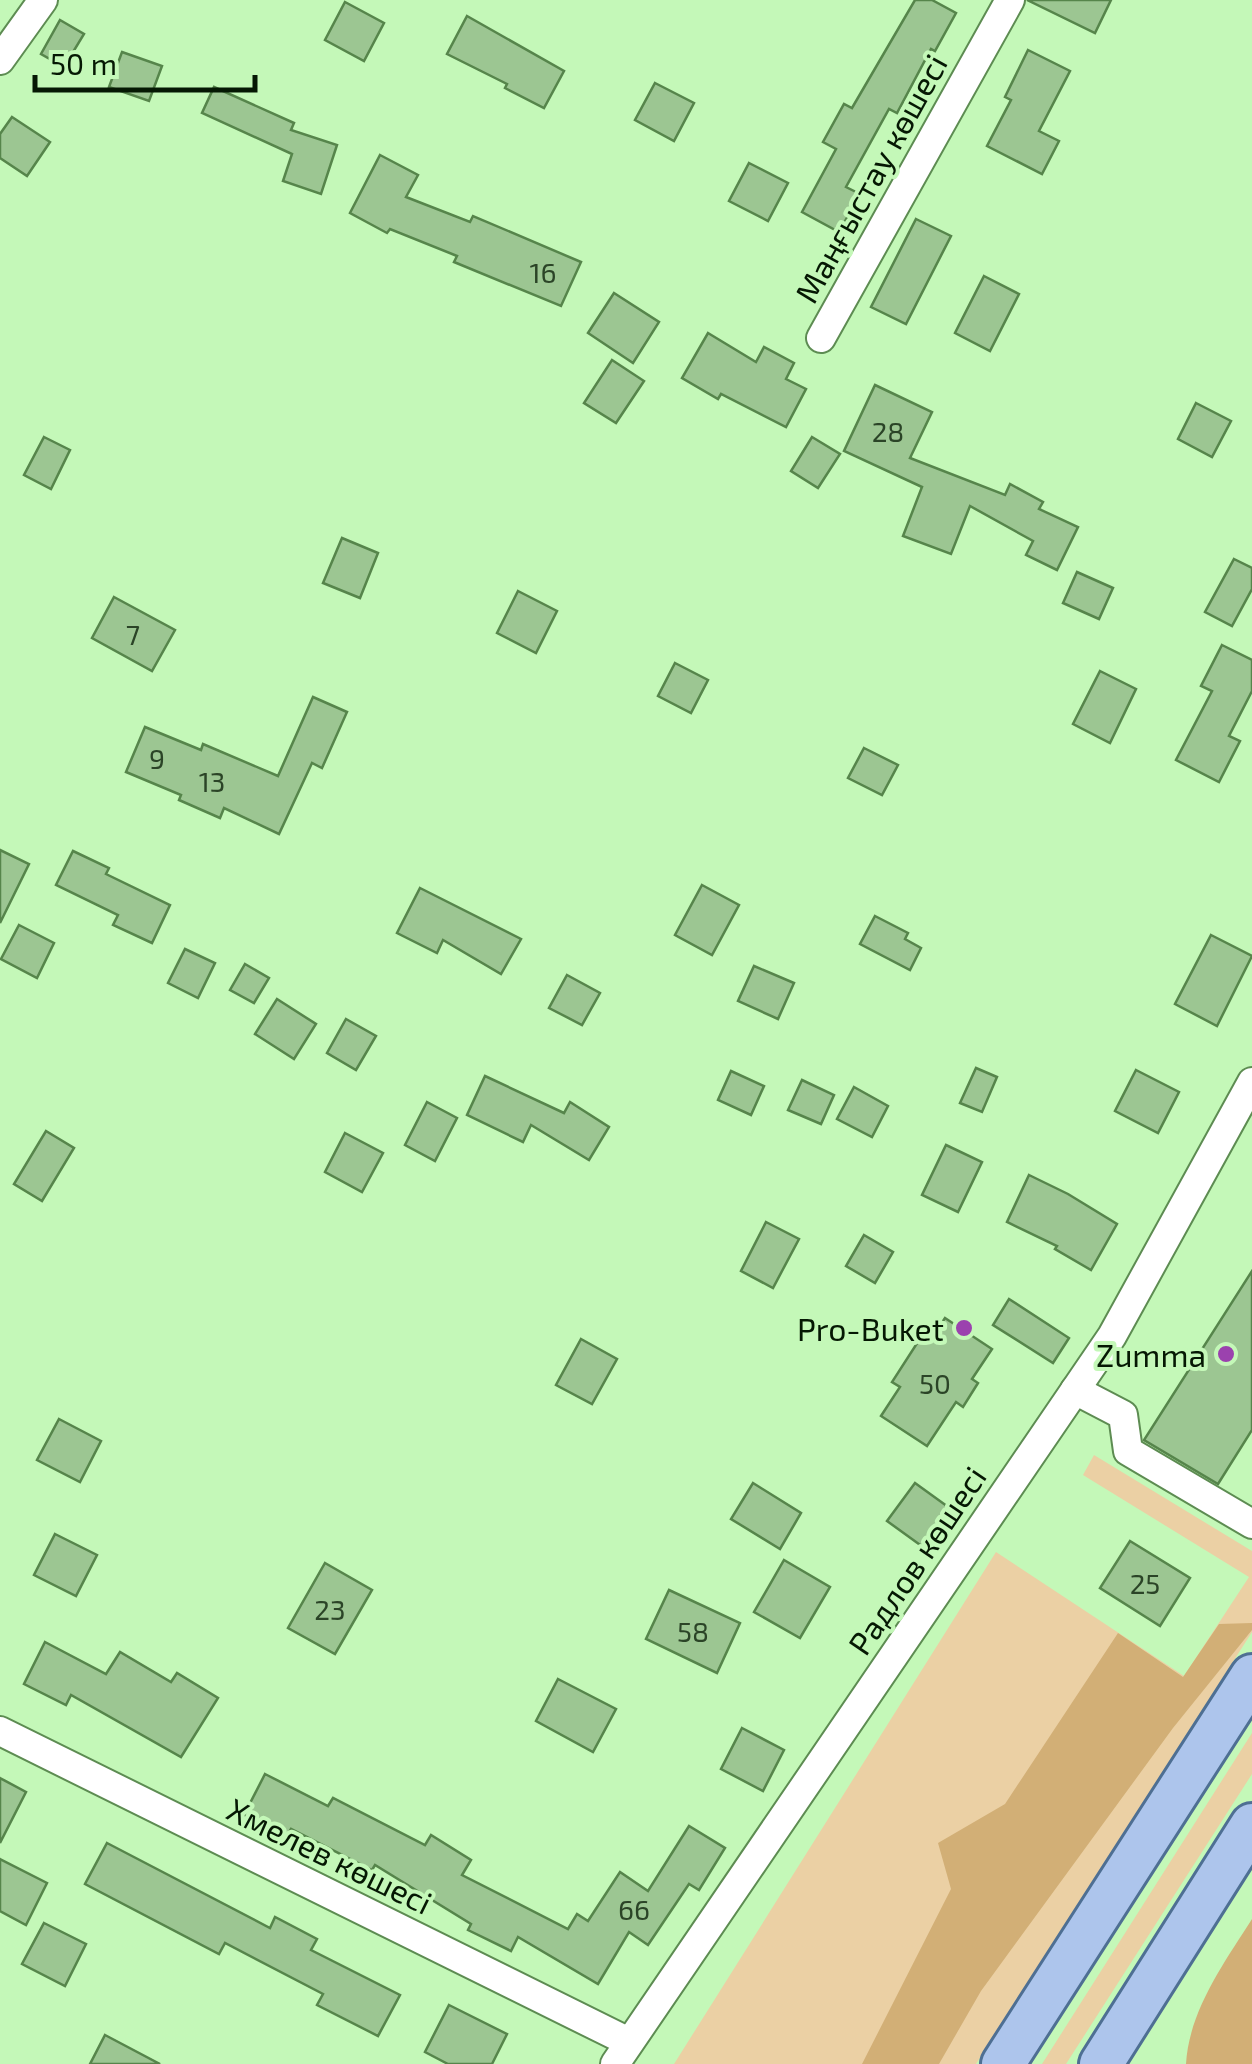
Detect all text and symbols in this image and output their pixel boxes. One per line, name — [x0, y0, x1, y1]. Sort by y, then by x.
scale bar — [35, 30, 255, 92]
text: 50 m — [50, 45, 117, 81]
street label: Маңғыстау көшесі — [786, 47, 955, 309]
house number: 16 — [529, 255, 557, 289]
house number: 28 — [872, 414, 904, 448]
house number: 7 — [126, 617, 140, 651]
house number: 9 — [149, 741, 165, 775]
house number: 13 — [199, 764, 225, 798]
place label: Pro-Buket — [797, 1309, 944, 1347]
marker: Pro-Buket — [953, 1317, 975, 1339]
place label: Zumma — [1096, 1335, 1206, 1373]
marker: Zumma — [1215, 1343, 1237, 1365]
house number: 50 — [919, 1366, 951, 1400]
street label: Радлов көшесі — [839, 1459, 993, 1661]
house number: 25 — [1130, 1566, 1160, 1600]
house number: 23 — [314, 1592, 346, 1626]
house number: 58 — [677, 1614, 709, 1648]
street label: Хмелев көшесі — [221, 1789, 439, 1921]
house number: 66 — [618, 1892, 650, 1926]

